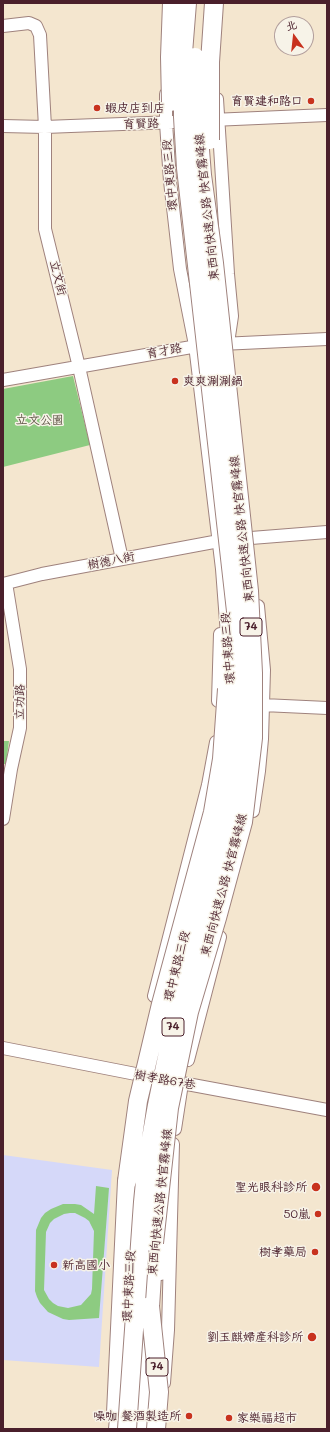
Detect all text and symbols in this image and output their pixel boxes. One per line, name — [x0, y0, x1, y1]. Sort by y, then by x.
north arrow — [274, 16, 314, 56]
text: 北 — [284, 16, 298, 34]
place label: 育賢建和路口 — [231, 94, 303, 108]
marker: 育賢建和路口 — [306, 96, 316, 106]
place label: 蝦皮店到店 — [105, 101, 165, 115]
marker: 蝦皮店到店 — [92, 103, 102, 113]
street label: 育賢路 — [123, 116, 159, 132]
street label: 東西向快速公路 快官霧峰線 — [192, 133, 222, 281]
street label: 環中東路三段 — [160, 139, 180, 211]
street label: 立文街 — [47, 259, 69, 297]
street label: 育才路 — [145, 341, 183, 361]
place label: 爽爽涮涮鍋 — [183, 374, 243, 388]
marker: 爽爽涮涮鍋 — [170, 376, 180, 386]
park label: 立文公園 — [16, 413, 64, 427]
street label: 東西向快速公路 快官霧峰線 — [227, 455, 257, 603]
street label: 樹德八街 — [86, 549, 136, 573]
street label: 環中東路三段 — [218, 612, 238, 684]
road number: 74 — [240, 618, 262, 636]
street label: 立功路 — [12, 684, 28, 720]
street label: 東西向快速公路 快官霧峰線 — [198, 812, 250, 958]
street label: 環中東路三段 — [161, 929, 193, 1003]
road number: 74 — [162, 1018, 184, 1036]
street label: 樹孝路67巷 — [133, 1068, 197, 1092]
street label: 東西向快速公路 快官霧峰線 — [145, 1128, 175, 1276]
place label: 聖光眼科診所 — [235, 1180, 307, 1194]
marker: 聖光眼科診所 — [310, 1181, 322, 1193]
place label: 50嵐 — [284, 1207, 310, 1221]
marker: 50嵐 — [313, 1209, 323, 1219]
place label: 樹孝藥局 — [259, 1245, 307, 1259]
marker: 樹孝藥局 — [310, 1247, 320, 1257]
street label: 環中東路三段 — [120, 1250, 138, 1322]
place label: 新高國小 — [62, 1258, 110, 1272]
marker: 新高國小 — [49, 1260, 59, 1270]
place label: 劉玉麒婦產科診所 — [207, 1330, 303, 1344]
marker: 劉玉麒婦產科診所 — [306, 1331, 318, 1343]
road number: 74 — [146, 1358, 168, 1376]
place label: 噪咖 餐酒製造所 — [93, 1409, 181, 1423]
marker: 噪咖 餐酒製造所 — [184, 1411, 194, 1421]
place label: 家樂福超市 — [237, 1411, 297, 1425]
marker: 家樂福超市 — [224, 1413, 234, 1423]

